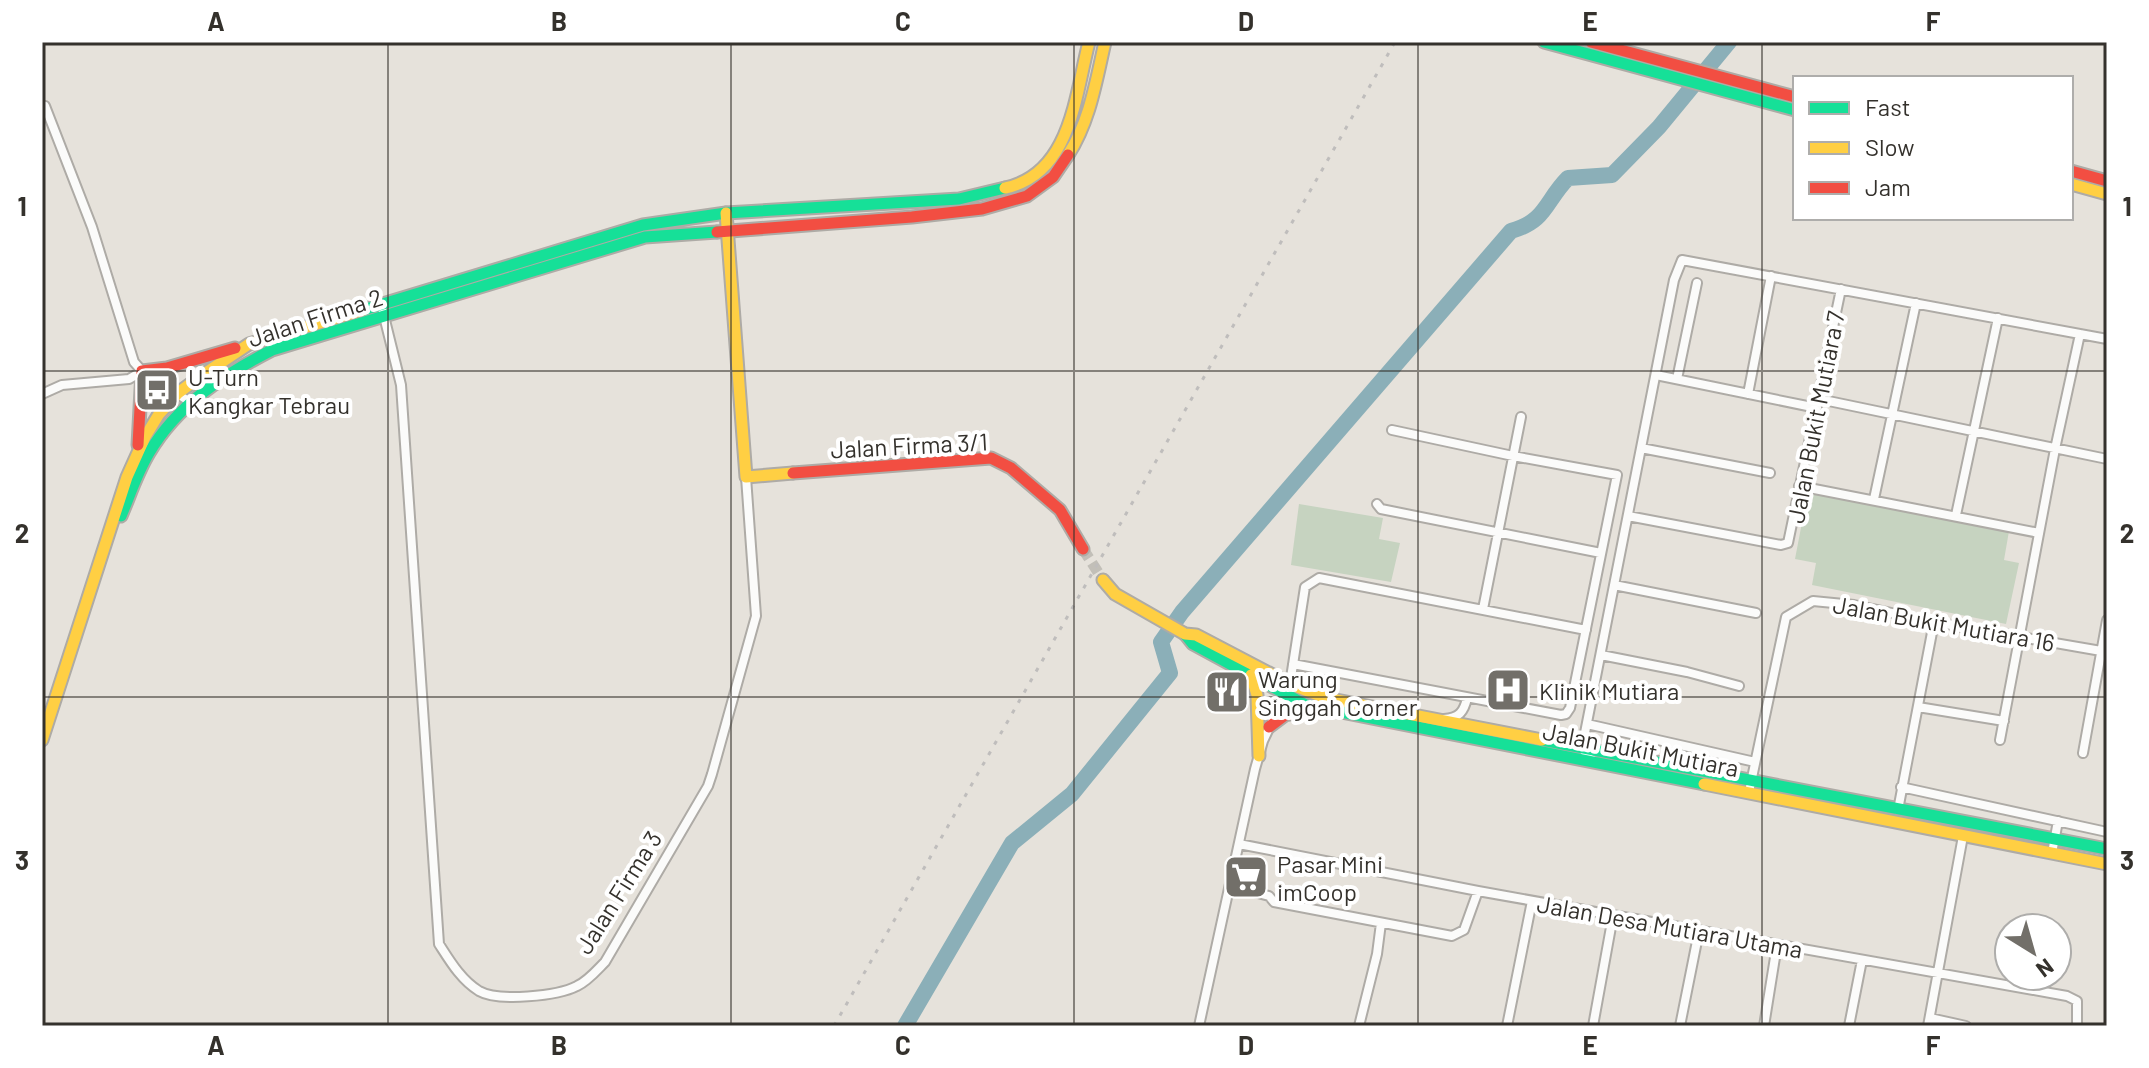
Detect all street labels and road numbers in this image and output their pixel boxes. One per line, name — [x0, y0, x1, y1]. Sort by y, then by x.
street label: Jalan Firma 2 — [244, 282, 386, 352]
street label: Jalan Bukit Mutiara 7 — [1780, 309, 1850, 525]
street label: Jalan Firma 3/1 — [830, 426, 988, 464]
street label: Jalan Bukit Mutiara 16 — [1831, 589, 2057, 657]
street label: Jalan Bukit Mutiara — [1541, 716, 1741, 782]
street label: Jalan Firma 3 — [569, 825, 667, 959]
street label: Jalan Desa Mutiara Utama — [1535, 888, 1805, 964]

